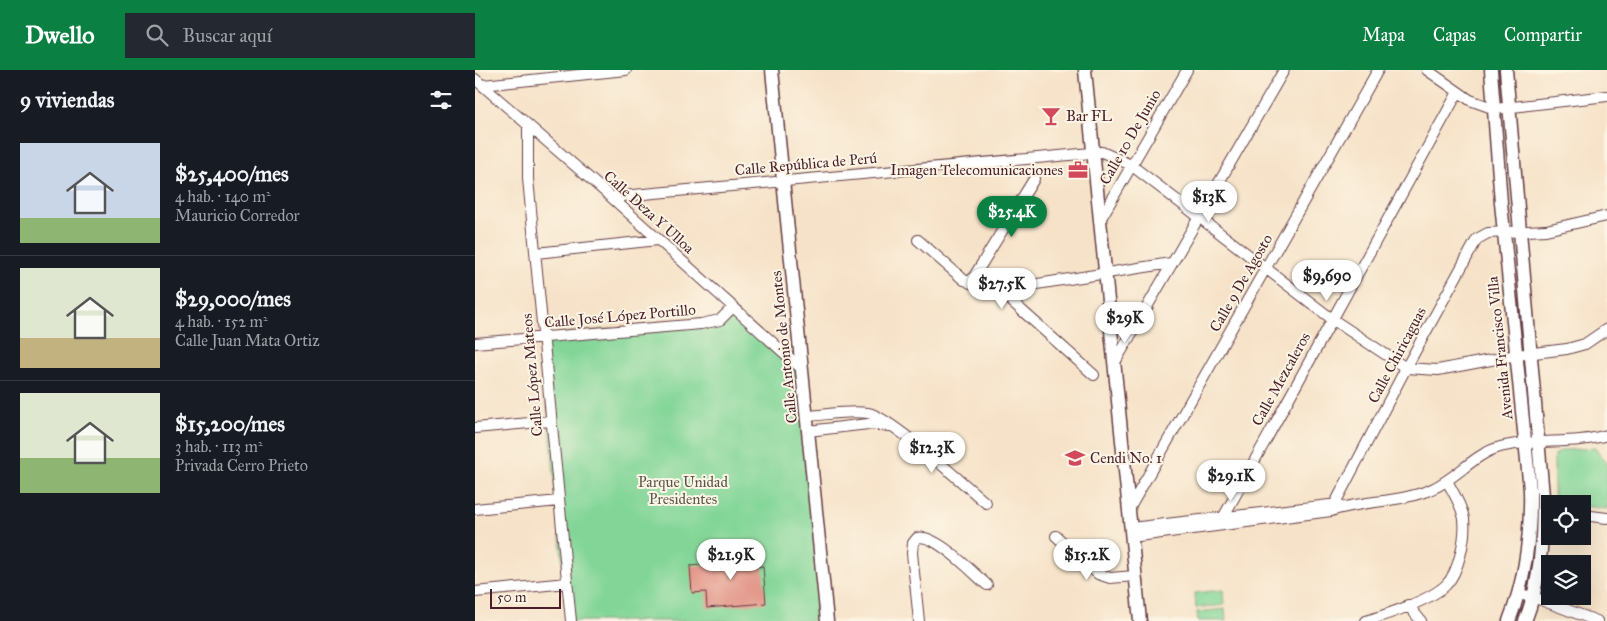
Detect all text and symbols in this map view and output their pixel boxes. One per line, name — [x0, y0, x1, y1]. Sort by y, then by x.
search box — [125, 13, 475, 58]
text: Dwello — [25, 20, 95, 50]
icon: search — [143, 21, 171, 49]
text: Buscar aquí — [183, 24, 272, 47]
text: Mapa — [1362, 24, 1405, 46]
text: Capas — [1433, 24, 1476, 46]
text: Compartir — [1504, 24, 1582, 46]
icon: filters — [427, 86, 455, 114]
street label: Calle 10 De Junio — [1096, 86, 1166, 188]
text: 9 viviendas — [20, 87, 115, 113]
bar icon: Bar FL — [1040, 105, 1062, 127]
place label: Bar FL — [1066, 107, 1112, 125]
street label: Calle República de Perú — [734, 149, 878, 179]
office icon: Imagen Telecomunicaciones — [1067, 159, 1089, 181]
text: $25,400/mes — [175, 161, 289, 187]
place label: Imagen Telecomunicaciones — [890, 161, 1063, 179]
icon: home — [60, 163, 120, 223]
street label: Calle Deza Y Ulloa — [600, 167, 698, 258]
pin: $13K — [1179, 180, 1239, 223]
text: 4 hab. · 140 m² — [175, 187, 271, 206]
text: $13K — [1192, 187, 1226, 206]
pin: $25.4K — [971, 196, 1053, 238]
text: $25.4K — [988, 202, 1036, 221]
text: Mauricio Corredor — [175, 206, 300, 225]
street label: Calle 9 De Agosto — [1206, 231, 1276, 335]
pin: $9,690 — [1286, 260, 1368, 302]
text: $9,690 — [1303, 266, 1351, 285]
pin: $27.5K — [961, 268, 1043, 310]
street label: Calle Antonio de Montes — [767, 270, 801, 424]
text: $27.5K — [978, 274, 1026, 293]
street label: Avenida Francisco Villa — [1483, 275, 1517, 421]
text: $29,000/mes — [175, 286, 291, 312]
icon: home — [60, 288, 120, 348]
street label: Calle José López Portillo — [544, 300, 697, 333]
pin: $29K — [1095, 302, 1155, 344]
street label: Calle Chiricaguas — [1364, 304, 1430, 406]
text: $29K — [1106, 308, 1144, 327]
text: 4 hab. · 152 m² — [175, 312, 268, 331]
street label: Calle López Mateos — [518, 313, 546, 437]
street label: Calle Mezcaleros — [1248, 329, 1314, 429]
text: Calle Juan Mata Ortiz — [175, 331, 320, 350]
text: $15,200/mes — [175, 411, 285, 437]
icon: home — [60, 413, 120, 473]
pin: $12.3K — [891, 432, 973, 474]
text: 3 hab. · 113 m² — [175, 437, 263, 456]
text: $12.3K — [909, 438, 955, 457]
school or university icon: Cendi No. 1 — [1064, 447, 1086, 469]
place label: Cendi No. 1 — [1090, 449, 1162, 467]
text: Privada Cerro Prieto — [175, 456, 308, 475]
pin: $29.1K — [1190, 460, 1272, 502]
text: $29.1K — [1207, 466, 1255, 485]
park label: Parque Unidad Presidentes — [638, 473, 728, 508]
map controls — [1541, 495, 1591, 605]
button: locate — [1541, 495, 1591, 545]
pin: $21.9K — [690, 538, 772, 581]
pin: $15.2K — [1046, 538, 1128, 581]
text: $21.9K — [707, 545, 755, 564]
text: $15.2K — [1064, 545, 1110, 564]
button: layers — [1541, 555, 1591, 605]
scale bar — [490, 586, 561, 609]
text: 50 m — [497, 589, 526, 606]

